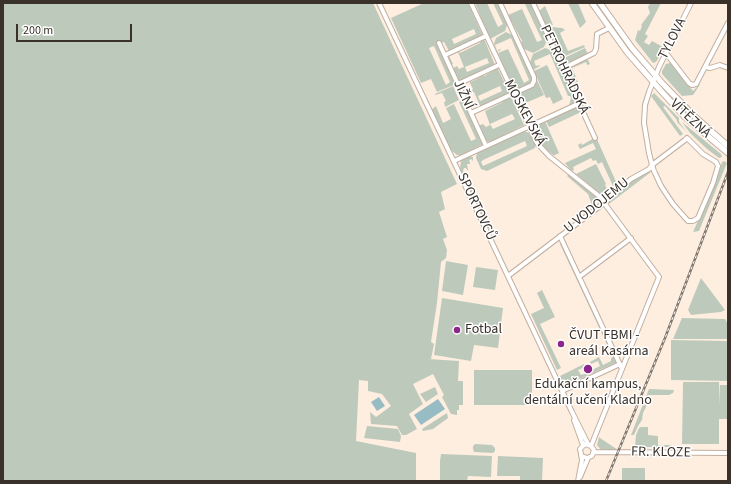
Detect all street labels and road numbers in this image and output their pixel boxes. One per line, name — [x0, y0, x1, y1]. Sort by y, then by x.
street label: TYLOVA — [655, 15, 691, 63]
street label: PETROHRADSKÁ — [536, 23, 592, 117]
street label: MOSKEVSKÁ — [500, 77, 548, 149]
street label: JIŽNÍ — [449, 78, 477, 112]
street label: VÍTĚZNÁ — [666, 96, 714, 142]
street label: SPORTOVCŮ — [453, 171, 499, 243]
street label: U VODOJEMU — [561, 175, 633, 237]
street label: FR. KLOZE — [631, 444, 691, 462]

